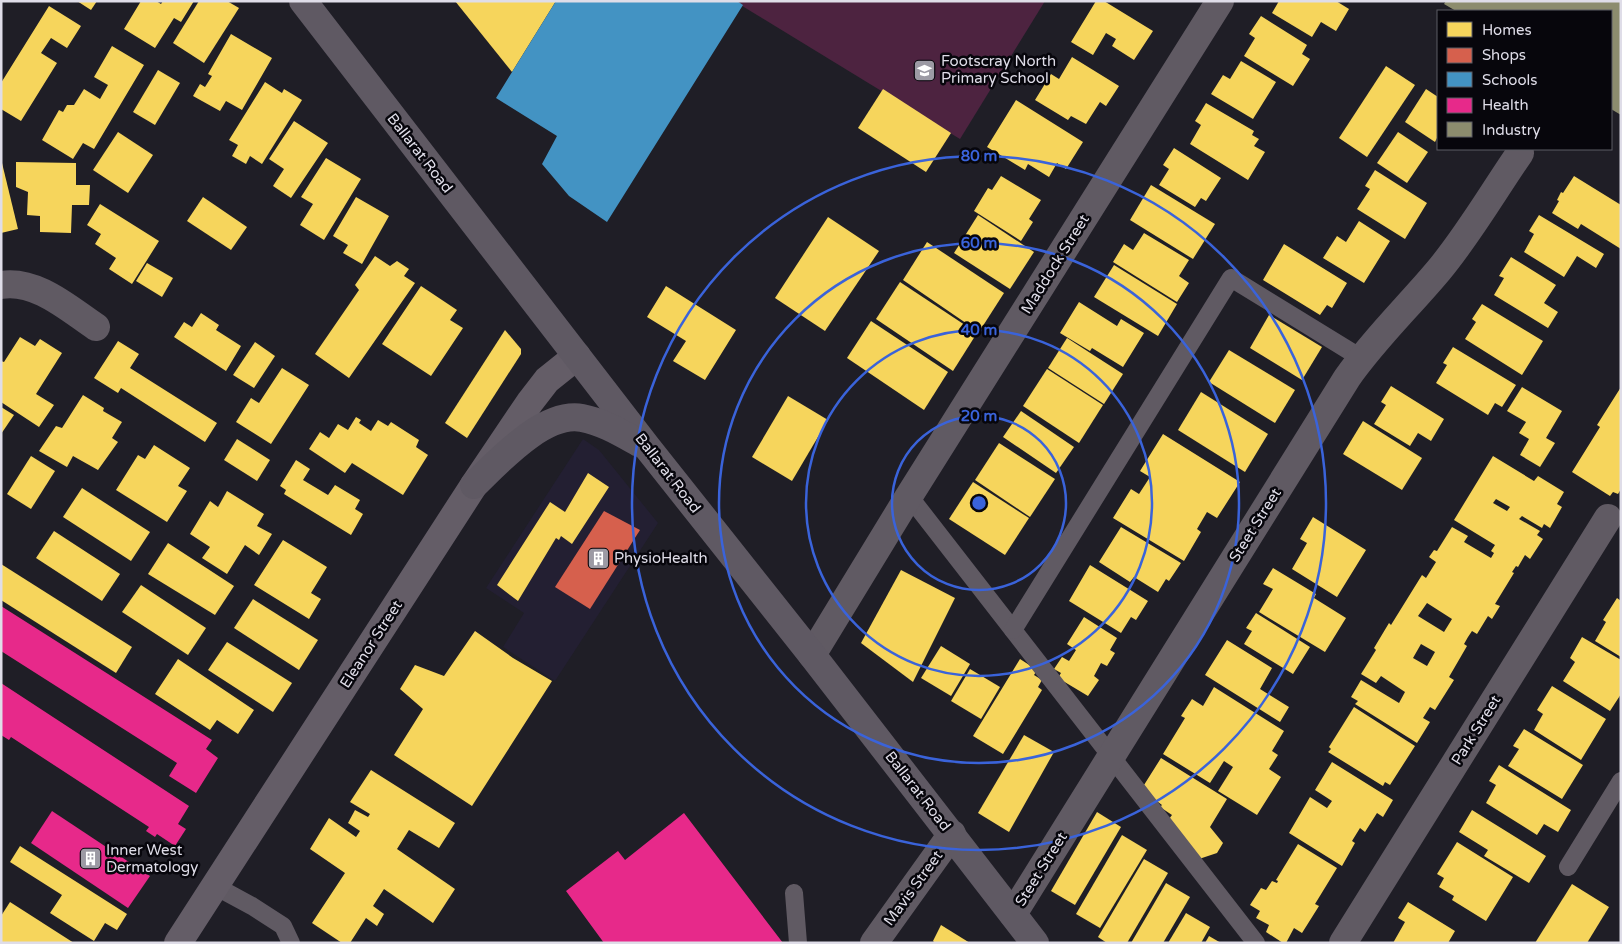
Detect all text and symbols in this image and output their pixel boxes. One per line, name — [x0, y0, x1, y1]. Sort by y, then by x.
legend — [1437, 10, 1612, 150]
text: Homes — [1482, 21, 1532, 39]
text: Shops — [1482, 46, 1526, 64]
place label: Footscray North Primary School — [941, 52, 1056, 87]
school or university icon: Footscray North Primary School — [913, 58, 937, 82]
text: Schools — [1482, 71, 1538, 89]
text: Health — [1482, 96, 1529, 114]
street label: Ballarat Road — [383, 110, 457, 196]
text: Industry — [1482, 121, 1541, 139]
text: 80 m — [961, 147, 997, 165]
street label: Maddock Street — [1017, 211, 1093, 317]
text: 60 m — [961, 234, 997, 252]
text: 40 m — [961, 321, 997, 339]
text: 20 m — [961, 407, 997, 425]
street label: Ballarat Road — [631, 430, 705, 516]
street label: Steet Street — [1225, 484, 1285, 565]
centre of rings — [970, 494, 988, 512]
building icon: PhysioHealth — [586, 546, 610, 570]
place label: PhysioHealth — [614, 549, 708, 567]
street label: Eleanor Street — [336, 597, 406, 691]
street label: Park Street — [1447, 692, 1505, 768]
street label: Ballarat Road — [881, 748, 955, 834]
street label: Steet Street — [1011, 828, 1071, 909]
place label: Inner West Dermatology — [106, 841, 198, 876]
building icon: Inner West Dermatology — [78, 847, 102, 871]
street label: Mavis Street — [880, 847, 946, 929]

